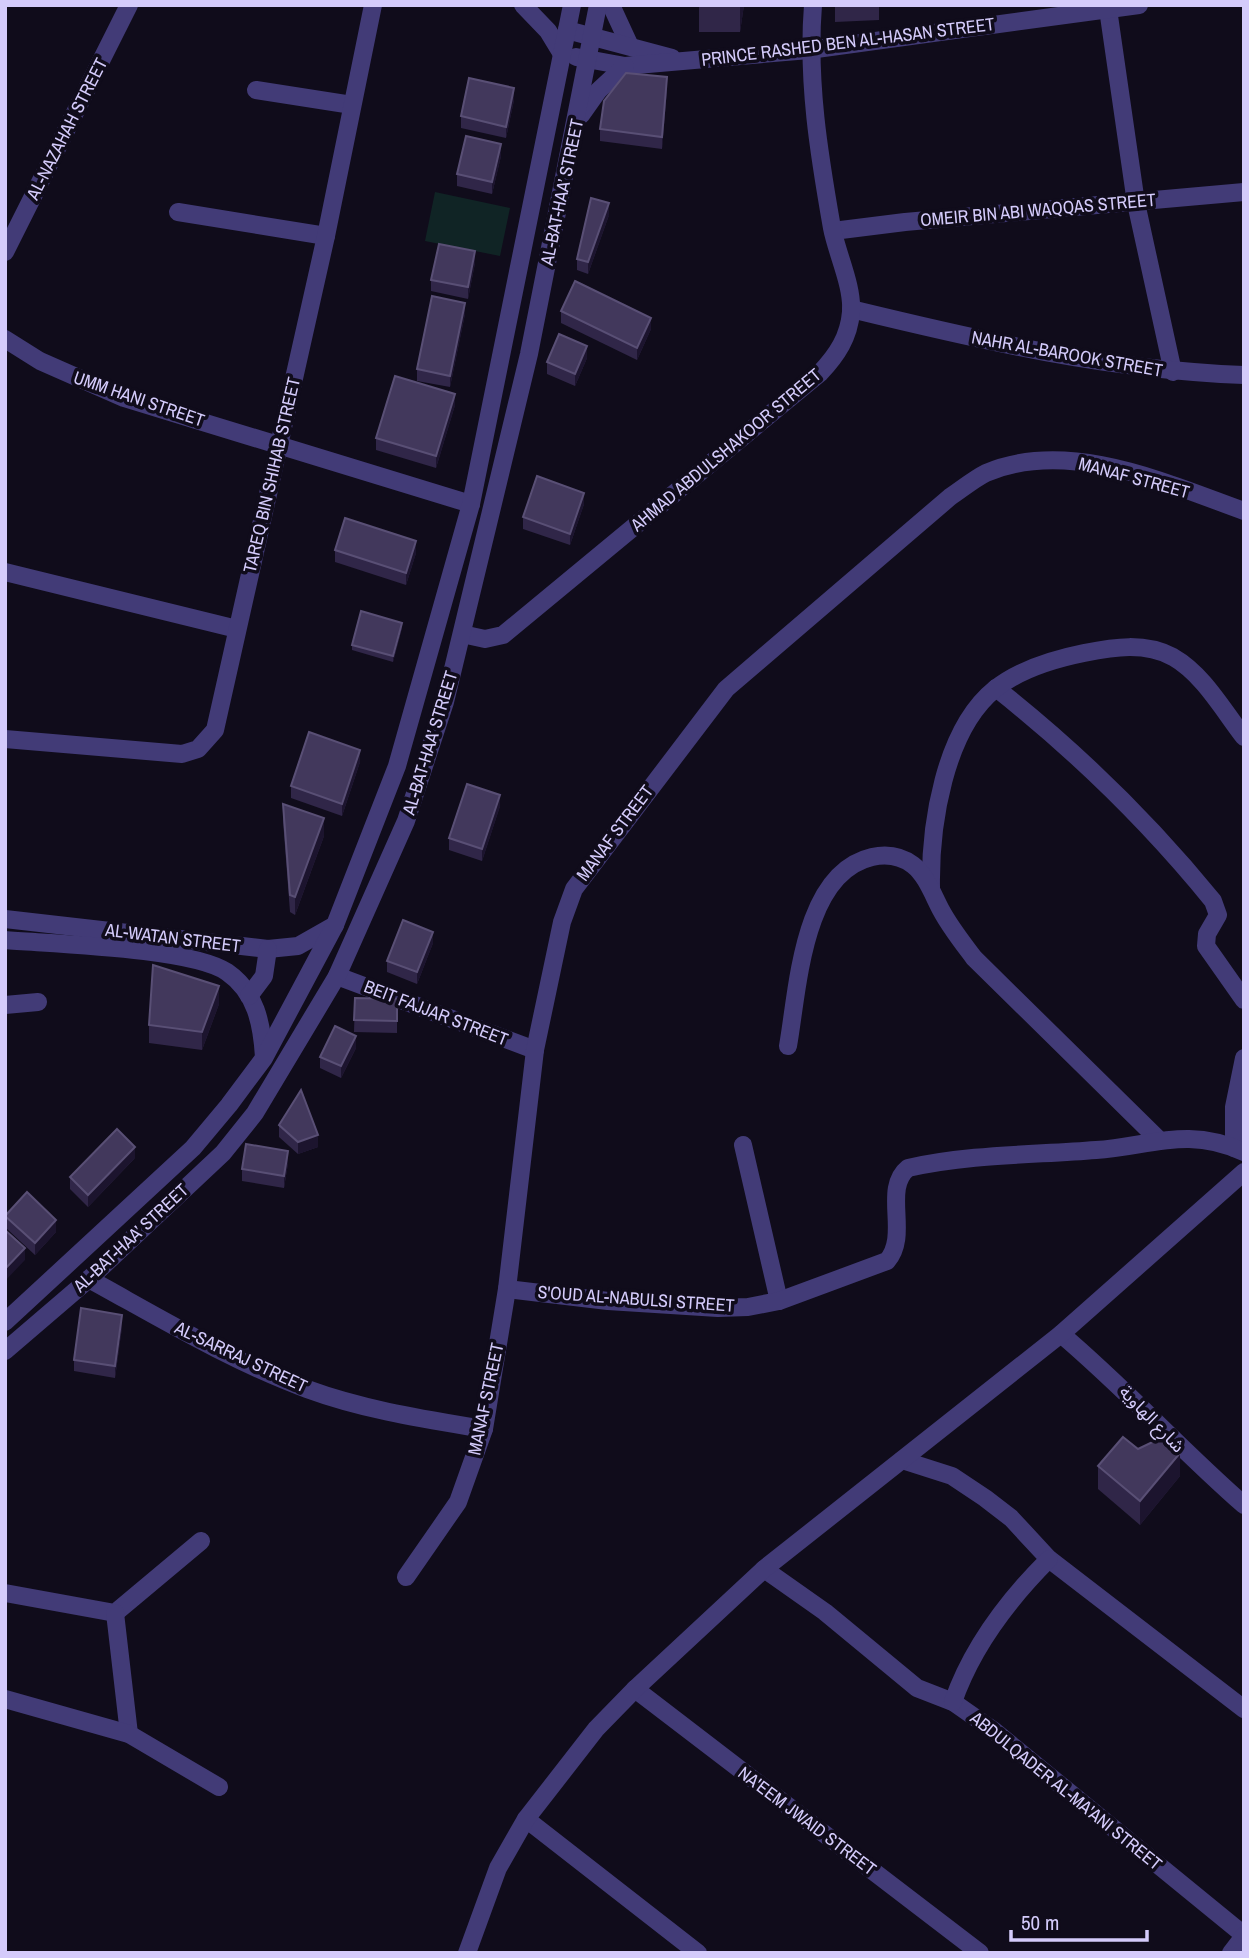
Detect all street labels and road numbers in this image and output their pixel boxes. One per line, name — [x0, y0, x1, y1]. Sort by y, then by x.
street label: PRINCE RASHED BEN AL-HASAN STREET — [700, 11, 996, 72]
street label: AL-NAZAHAH STREET — [20, 54, 113, 205]
street label: AL-BAT-HAA’ STREET — [534, 116, 589, 268]
street label: OMEIR BIN ABI WAQQAS STREET — [919, 187, 1157, 232]
street label: NAHR AL-BAROOK STREET — [970, 324, 1165, 383]
street label: AHMAD ABDULSHAKOOR STREET — [624, 362, 826, 538]
street label: UMM HANI STREET — [70, 364, 208, 433]
street label: TAREQ BIN SHIHAB STREET — [237, 375, 306, 575]
street label: MANAF STREET — [1076, 451, 1192, 504]
street label: AL-BAT-HAA’ STREET — [395, 668, 463, 819]
street label: MANAF STREET — [570, 780, 659, 886]
street label: AL-WATAN STREET — [103, 917, 242, 958]
street label: BEIT FAJJAR STREET — [361, 974, 512, 1051]
street label: AL-BAT-HAA’ STREET — [67, 1178, 194, 1298]
street label: S'OUD AL-NABULSI STREET — [537, 1279, 735, 1318]
street label: AL-SARRAJ STREET — [170, 1314, 312, 1398]
street label: MANAF STREET — [461, 1341, 510, 1457]
street label: شارع الهاوية — [1113, 1380, 1191, 1459]
street label: ABDULQADER AL-MA'ANI STREET — [964, 1705, 1167, 1876]
street label: NA'EEM JWAID STREET — [733, 1760, 882, 1881]

